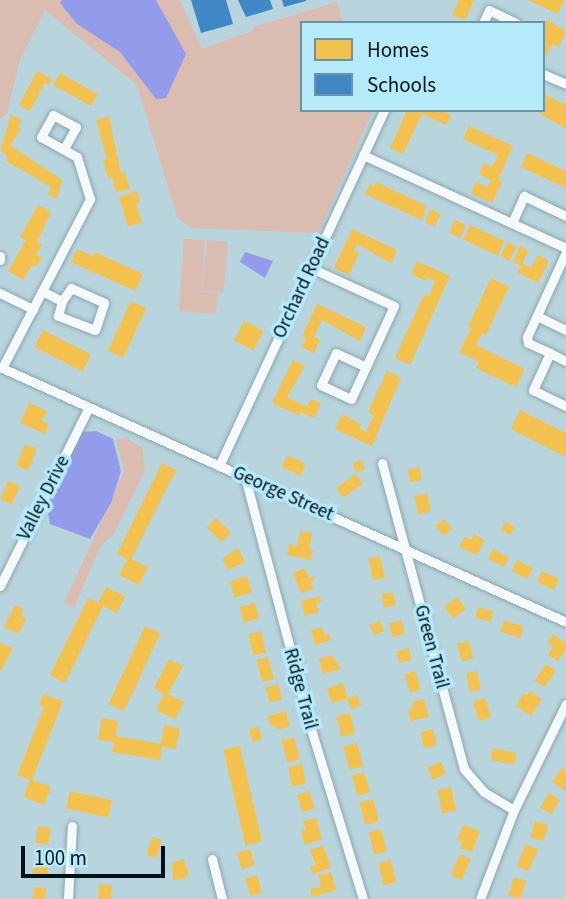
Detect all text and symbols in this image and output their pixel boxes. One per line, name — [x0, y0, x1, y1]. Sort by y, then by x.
legend — [300, 21, 545, 112]
text: Homes — [367, 35, 429, 65]
text: Schools — [367, 70, 436, 100]
street label: Orchard Road — [269, 234, 335, 342]
street label: Valley Drive — [13, 452, 75, 544]
street label: George Street — [229, 462, 337, 526]
street label: Green Trail — [409, 603, 453, 691]
street label: Ridge Trail — [278, 646, 322, 732]
scale bar — [24, 832, 168, 876]
text: 100 m — [34, 843, 87, 873]

